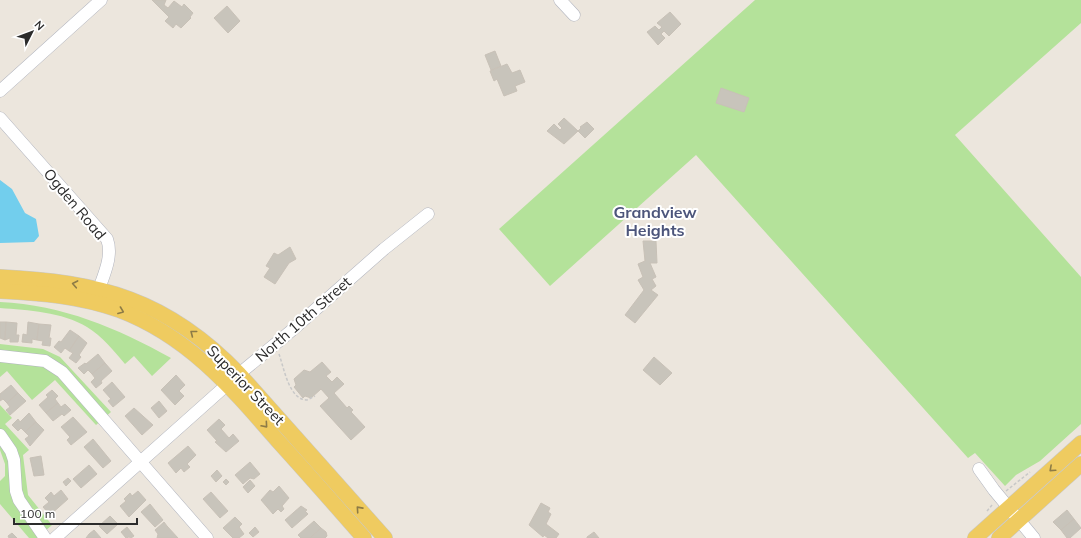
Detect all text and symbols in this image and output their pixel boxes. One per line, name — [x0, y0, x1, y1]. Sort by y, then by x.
north arrow — [12, 12, 52, 52]
text: N — [31, 18, 47, 33]
street label: Ogden Road — [40, 164, 110, 244]
district label: Grandview Heights — [613, 202, 697, 240]
street label: North 10th Street — [251, 272, 355, 366]
one-way arrow — [71, 280, 78, 288]
one-way arrow — [117, 307, 124, 315]
one-way arrow — [191, 331, 198, 338]
street label: Superior Street — [203, 341, 289, 429]
one-way arrow — [260, 420, 267, 428]
one-way arrow — [1049, 464, 1057, 472]
scale bar — [14, 500, 137, 526]
text: 100 m — [20, 506, 55, 521]
one-way arrow — [356, 506, 363, 514]

